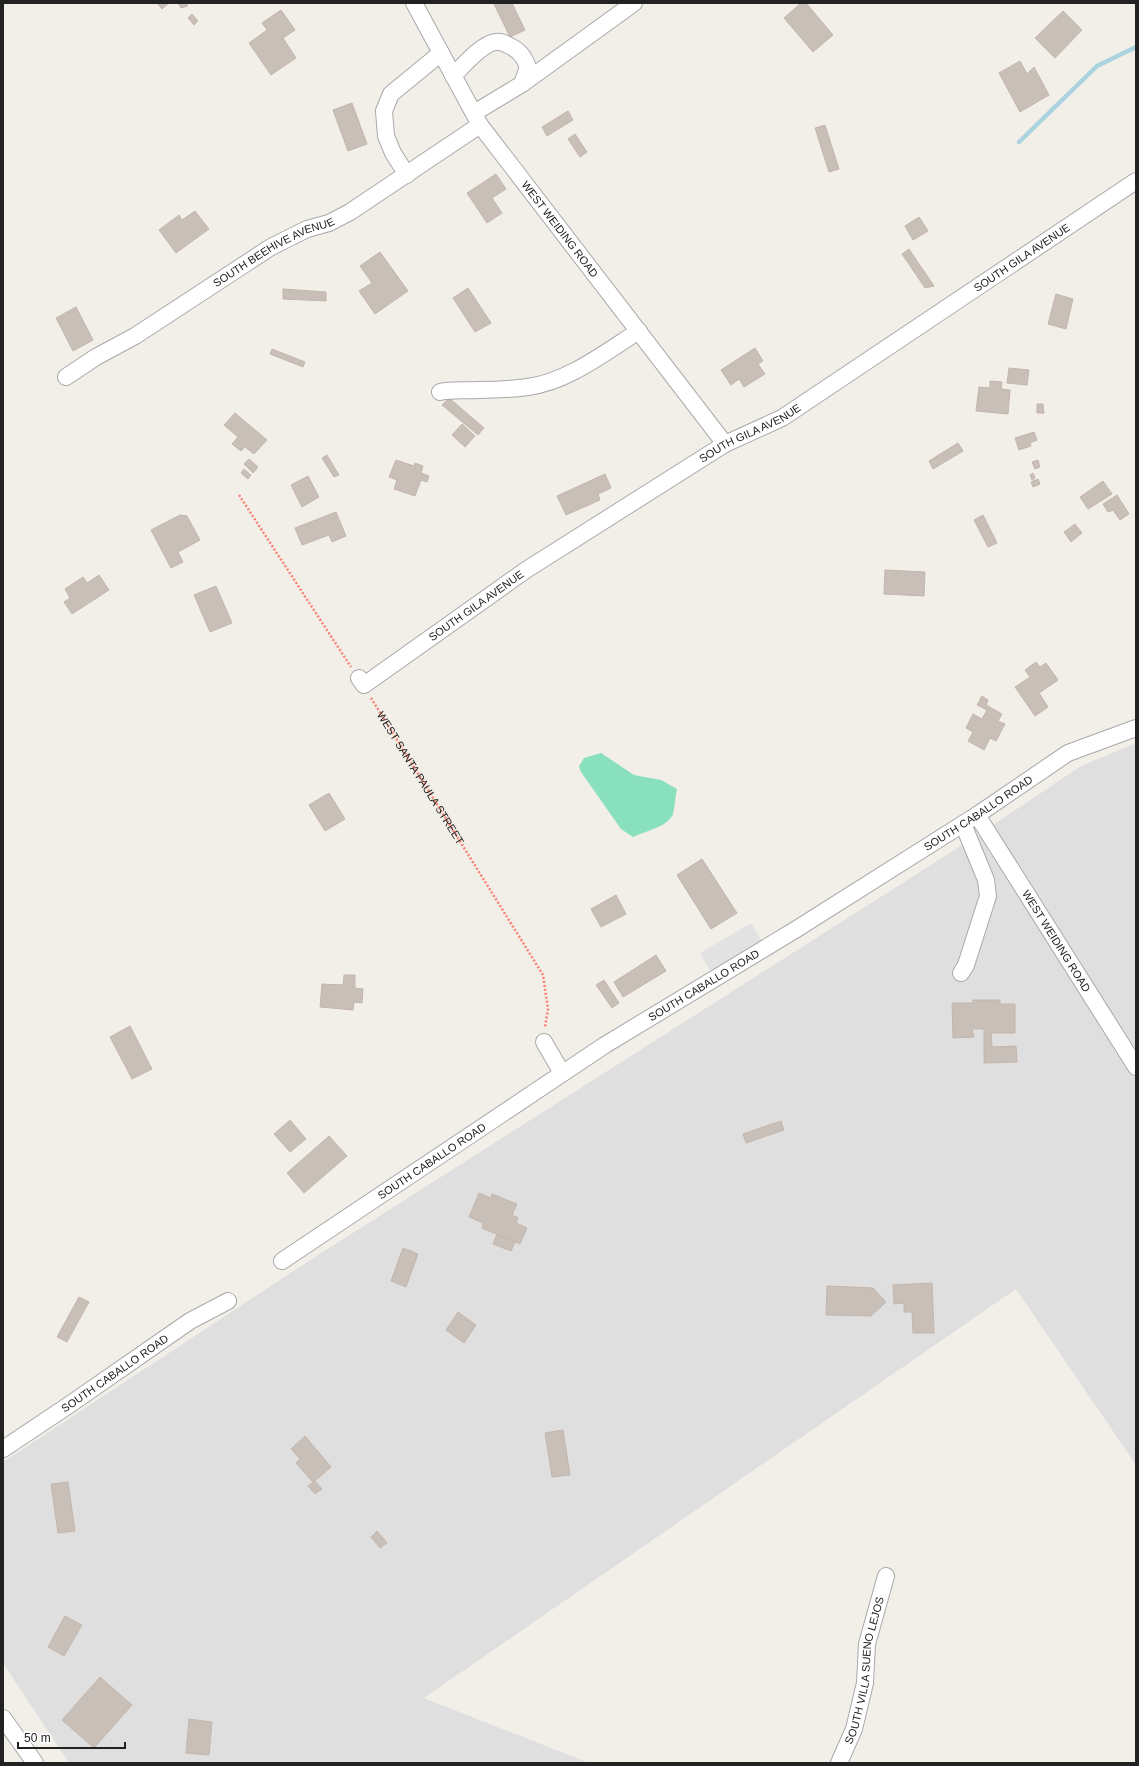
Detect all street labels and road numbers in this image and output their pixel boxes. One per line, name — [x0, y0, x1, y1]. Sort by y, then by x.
street label: WEST WEIDING ROAD — [519, 179, 601, 280]
street label: SOUTH BEEHIVE AVENUE — [211, 215, 336, 289]
street label: SOUTH GILA AVENUE — [971, 221, 1072, 294]
street label: SOUTH GILA AVENUE — [697, 401, 803, 465]
street label: SOUTH GILA AVENUE — [426, 568, 526, 643]
street label: WEST SANTA PAULA STREET — [375, 709, 467, 847]
street label: SOUTH CABALLO ROAD — [922, 773, 1035, 853]
street label: WEST WEIDING ROAD — [1020, 888, 1093, 994]
street label: SOUTH CABALLO ROAD — [646, 947, 761, 1023]
street label: SOUTH CABALLO ROAD — [375, 1121, 488, 1201]
street label: SOUTH CABALLO ROAD — [59, 1332, 170, 1414]
street label: SOUTH VILLA SUENO LEJOS — [842, 1595, 886, 1746]

